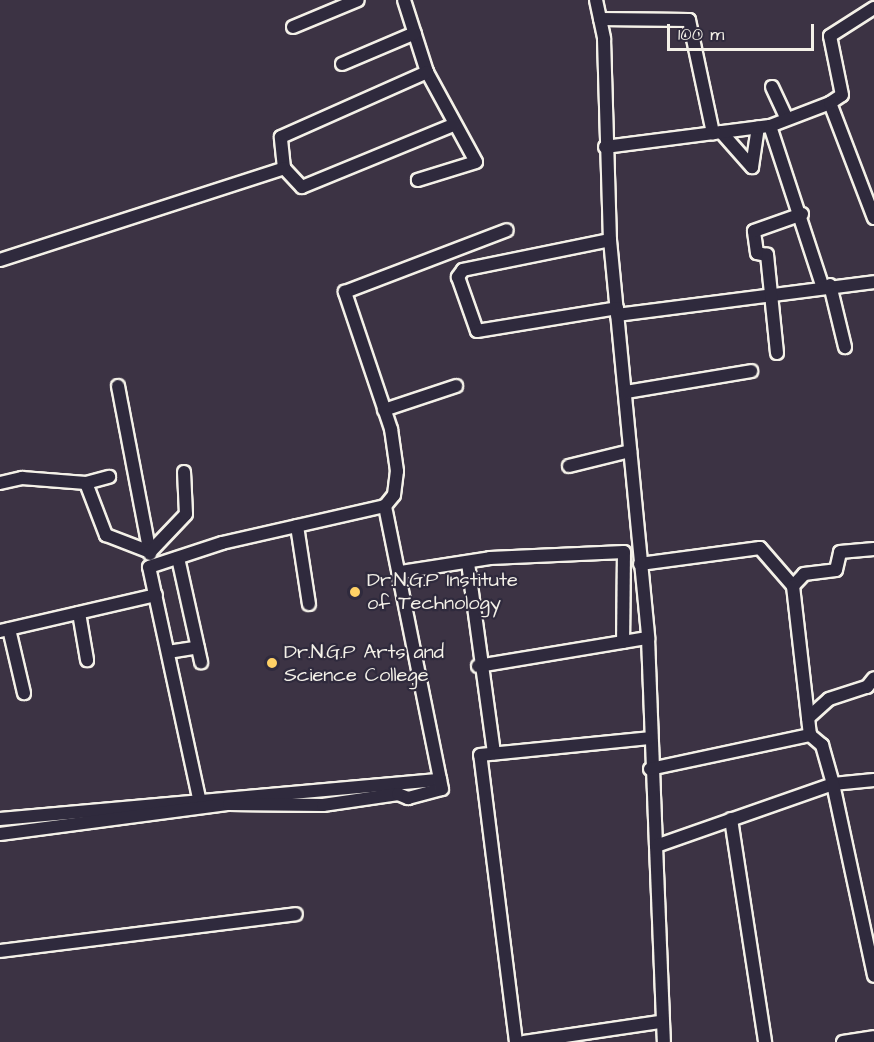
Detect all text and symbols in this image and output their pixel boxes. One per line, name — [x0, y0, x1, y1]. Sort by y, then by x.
scale bar — [670, 12, 817, 50]
text: 100 m — [678, 22, 724, 47]
place label: Dr.N.G.P Institute of Technology — [367, 568, 518, 615]
marker: Dr.N.G.P Institute of Technology — [348, 585, 362, 599]
place label: Dr.N.G.P Arts and Science College — [284, 640, 444, 687]
marker: Dr.N.G.P Arts and Science College — [265, 656, 279, 670]

